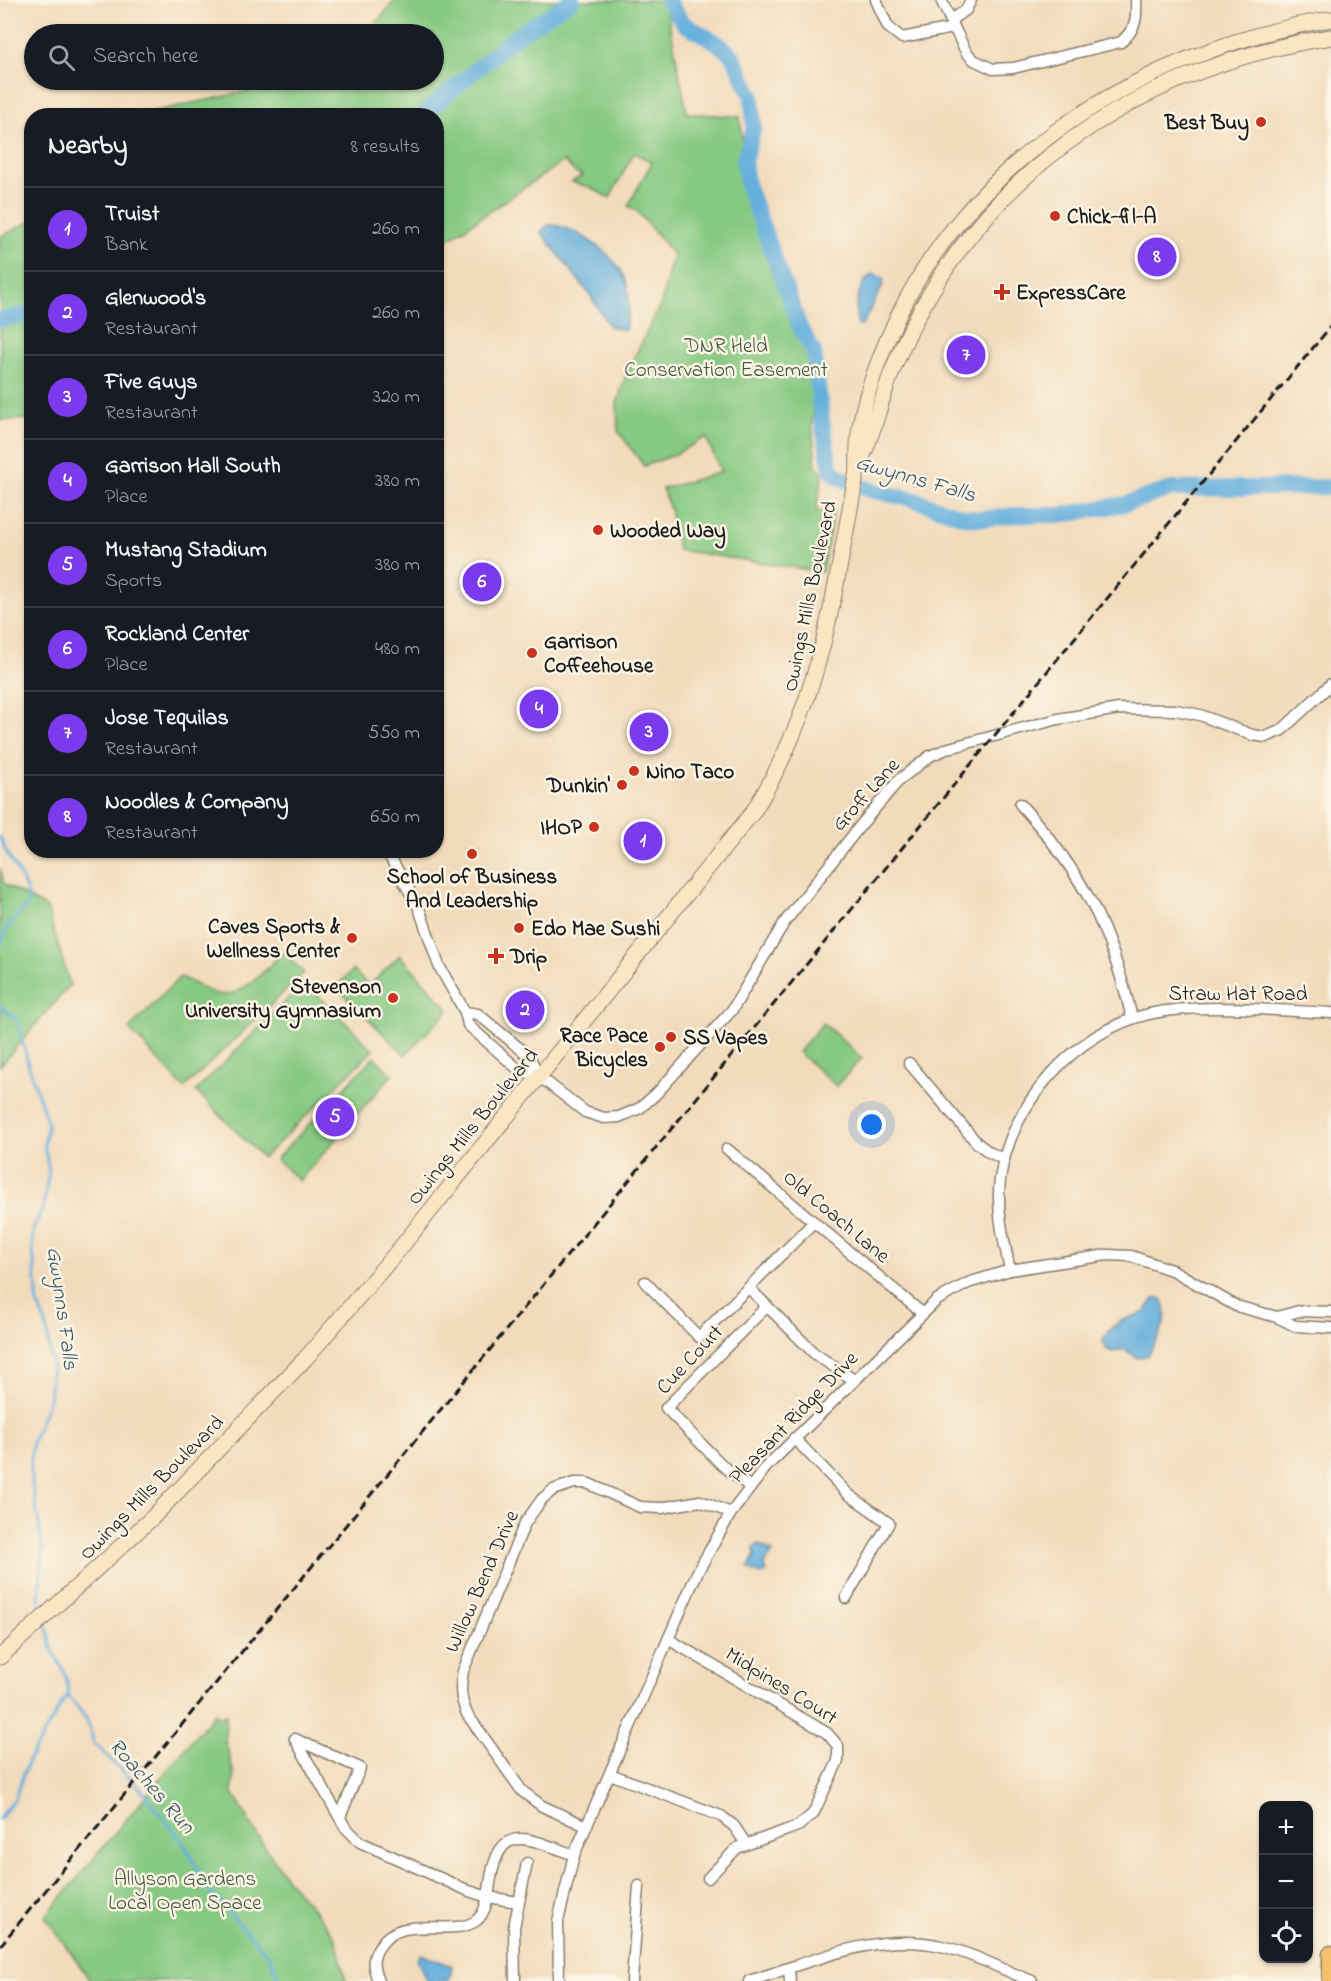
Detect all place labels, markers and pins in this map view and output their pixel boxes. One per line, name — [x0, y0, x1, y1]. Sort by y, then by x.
place label: Best Buy — [1164, 109, 1249, 141]
marker: Best Buy — [1254, 115, 1268, 129]
place label: Chick-fil-A — [1067, 203, 1157, 233]
marker: Chick-fil-A — [1048, 209, 1062, 223]
pin: 8 — [1138, 234, 1176, 280]
place label: ExpressCare — [1016, 279, 1126, 309]
marker: ExpressCare — [993, 283, 1011, 301]
pin: 7 — [946, 332, 986, 378]
place label: Wooded Way — [610, 517, 726, 549]
marker: Wooded Way — [591, 523, 605, 537]
pin: 6 — [462, 560, 502, 604]
place label: Garrison Coffeehouse — [544, 628, 654, 682]
marker: Garrison Coffeehouse — [525, 646, 539, 660]
pin: 4 — [520, 686, 558, 732]
pin: 3 — [630, 710, 668, 754]
place label: Nino Taco — [646, 758, 734, 788]
marker: Nino Taco — [627, 764, 641, 778]
place label: Dunkin' — [546, 772, 611, 802]
marker: Dunkin' — [615, 778, 629, 792]
place label: IHOP — [540, 814, 582, 844]
pin: 1 — [624, 818, 662, 864]
marker: IHOP — [587, 820, 601, 834]
marker: School of Business And Leadership — [465, 847, 479, 861]
place label: School of Business And Leadership — [387, 863, 557, 917]
place label: Caves Sports & Wellness Center — [207, 913, 340, 967]
place label: Edo Mae Sushi — [531, 915, 661, 945]
marker: Edo Mae Sushi — [512, 921, 526, 935]
marker: Caves Sports & Wellness Center — [345, 931, 359, 945]
place label: Drip — [509, 943, 547, 973]
marker: Drip — [487, 947, 505, 965]
place label: Stevenson University Gymnasium — [185, 973, 381, 1029]
pin: 2 — [506, 988, 544, 1032]
marker: Stevenson University Gymnasium — [386, 991, 400, 1005]
place label: Race Pace Bicycles — [560, 1022, 649, 1078]
place label: SS Vapes — [683, 1024, 768, 1054]
marker: SS Vapes — [664, 1030, 678, 1044]
marker: Race Pace Bicycles — [653, 1040, 667, 1054]
pin: 5 — [316, 1094, 354, 1140]

